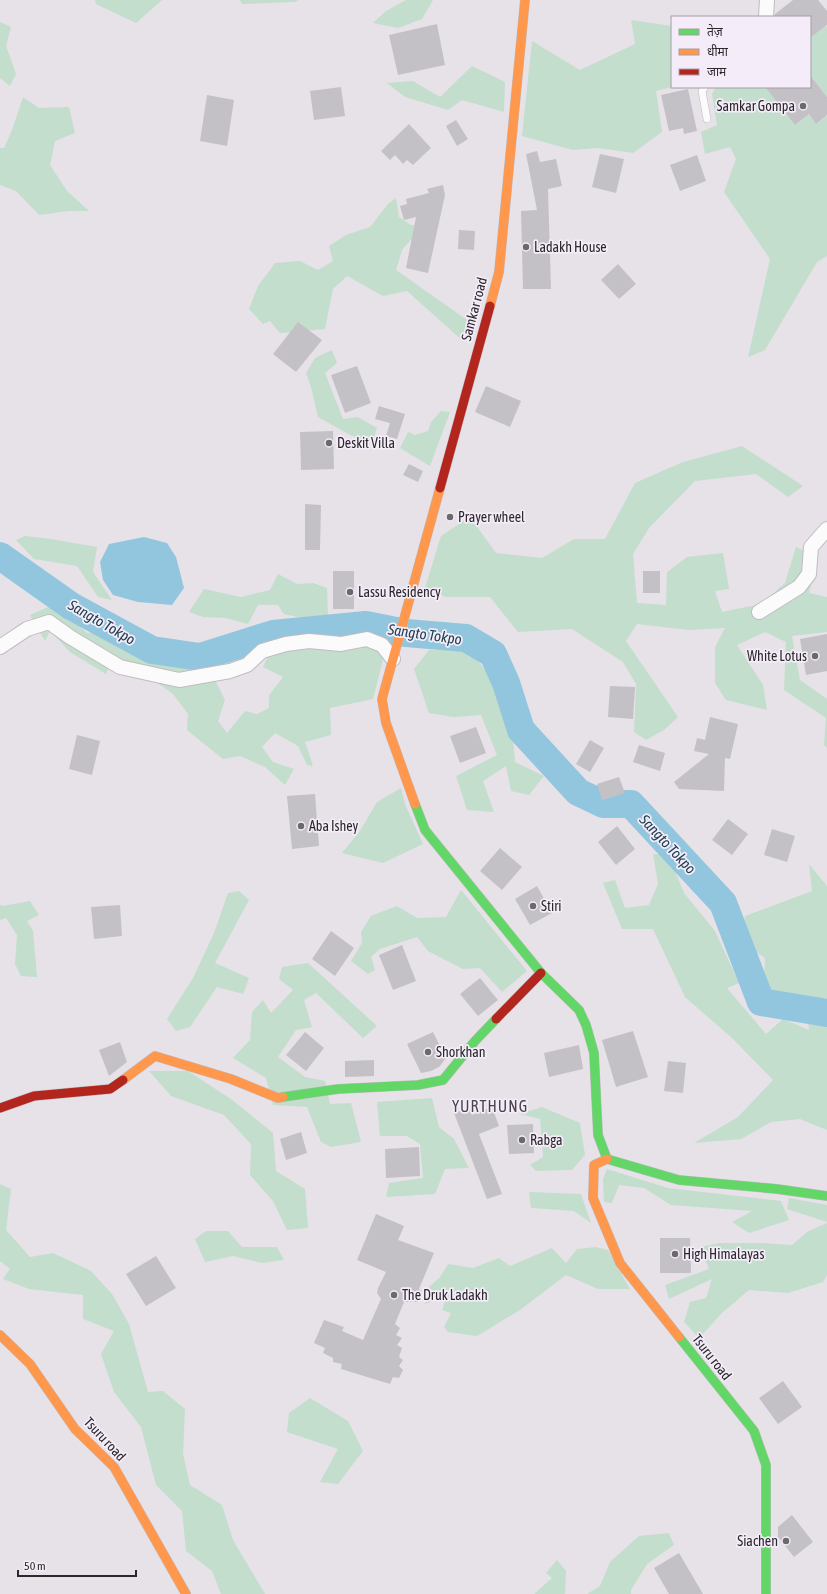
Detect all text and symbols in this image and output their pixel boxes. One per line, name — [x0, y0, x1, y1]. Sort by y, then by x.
legend — [671, 16, 811, 88]
text: तेज़ — [707, 24, 724, 39]
text: धीमा — [707, 44, 729, 59]
text: जाम — [707, 65, 727, 79]
place label: Samkar Gompa — [717, 98, 795, 114]
marker: Samkar Gompa — [798, 101, 808, 111]
place label: Ladakh House — [534, 239, 607, 255]
marker: Ladakh House — [521, 242, 531, 252]
street label: Samkar road — [458, 276, 490, 342]
place label: Deskit Villa — [337, 435, 395, 451]
marker: Deskit Villa — [324, 438, 334, 448]
place label: Prayer wheel — [458, 509, 525, 525]
marker: Prayer wheel — [445, 512, 455, 522]
place label: Lassu Residency — [358, 584, 441, 600]
marker: Lassu Residency — [345, 587, 355, 597]
water label: Sangto Tokpo — [65, 596, 138, 648]
water label: Sangto Tokpo — [386, 620, 463, 648]
place label: White Lotus — [747, 648, 807, 664]
marker: White Lotus — [810, 651, 820, 661]
water label: Sangto Tokpo — [636, 810, 700, 877]
place label: Aba Ishey — [309, 818, 358, 834]
marker: Aba Ishey — [296, 821, 306, 831]
place label: Stiri — [541, 898, 561, 914]
marker: Stiri — [528, 901, 538, 911]
place label: Shorkhan — [436, 1044, 486, 1060]
marker: Shorkhan — [423, 1047, 433, 1057]
district label: YURTHUNG — [452, 1097, 528, 1115]
place label: Rabga — [530, 1132, 562, 1148]
marker: Rabga — [517, 1135, 527, 1145]
place label: High Himalayas — [683, 1246, 764, 1262]
marker: High Himalayas — [670, 1249, 680, 1259]
place label: The Druk Ladakh — [402, 1287, 488, 1303]
marker: The Druk Ladakh — [389, 1290, 399, 1300]
street label: Tsuru road — [689, 1331, 735, 1383]
street label: Tsuru road — [81, 1414, 129, 1464]
place label: Siachen — [737, 1533, 778, 1549]
marker: Siachen — [781, 1536, 791, 1546]
scale bar — [18, 1552, 136, 1578]
text: 50 m — [24, 1559, 46, 1573]

